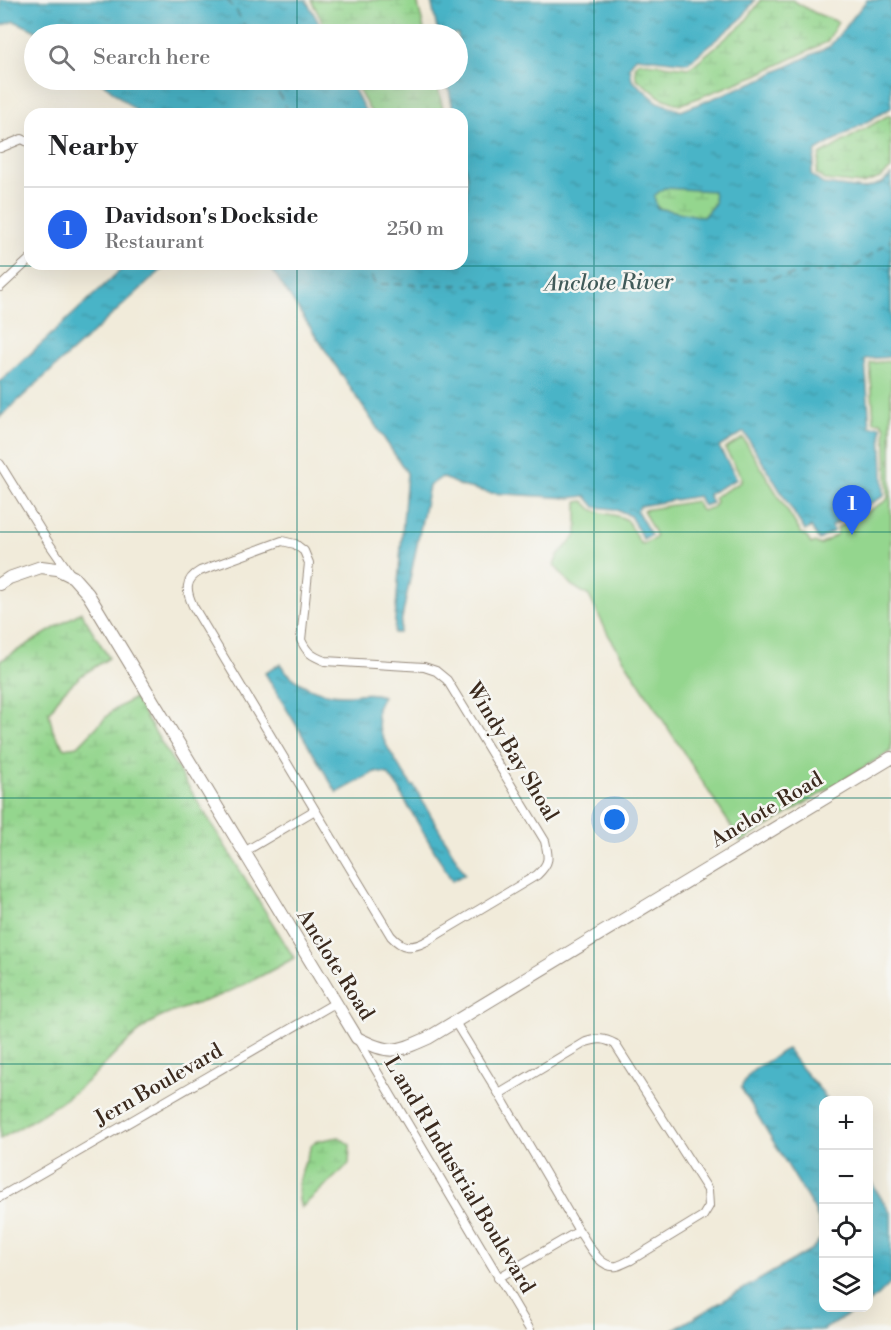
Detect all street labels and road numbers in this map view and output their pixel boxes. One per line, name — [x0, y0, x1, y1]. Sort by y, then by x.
street label: Windy Bay Shoal — [460, 677, 564, 826]
street label: Anclote Road — [705, 766, 828, 854]
street label: Anclote Road — [290, 904, 379, 1025]
street label: Jern Boulevard — [90, 1038, 227, 1132]
street label: L and R Industrial Boulevard — [378, 1052, 540, 1298]

